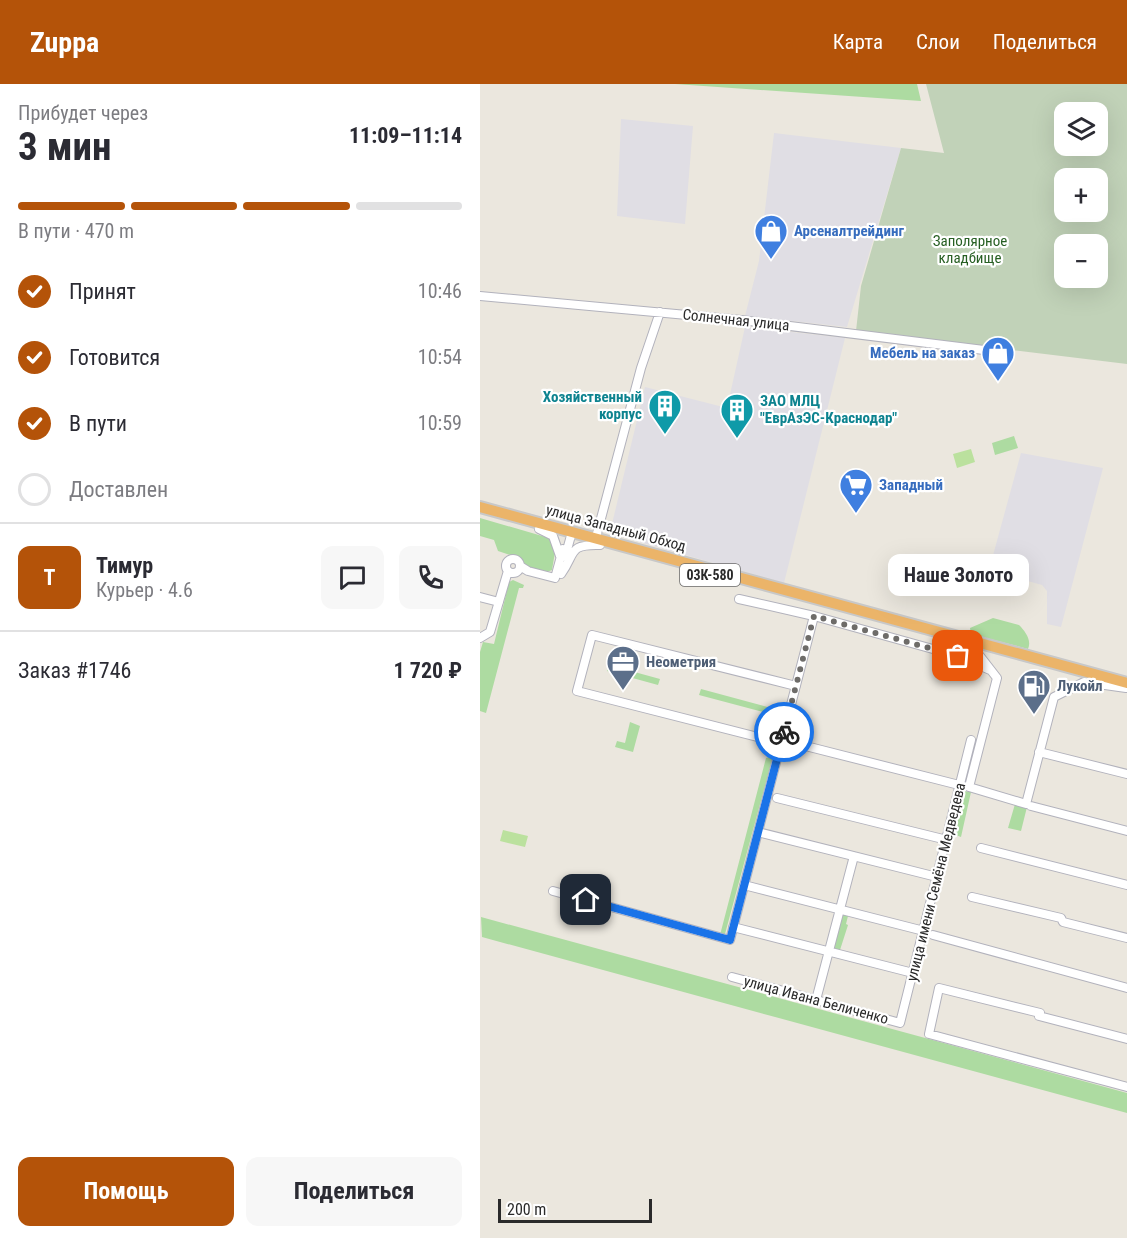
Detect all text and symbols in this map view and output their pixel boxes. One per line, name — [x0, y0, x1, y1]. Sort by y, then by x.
text: Zuppa — [30, 26, 99, 59]
text: Карта — [833, 30, 883, 54]
text: Слои — [916, 30, 960, 54]
text: Поделиться — [993, 30, 1097, 54]
text: Прибудет через — [18, 101, 148, 125]
map controls — [1054, 102, 1108, 288]
button: layers — [1054, 102, 1108, 156]
text: 11:09–11:14 — [349, 123, 462, 148]
text: 3 мин — [18, 124, 112, 170]
button: + — [1054, 168, 1108, 222]
shop icon: Арсеналтрейдинг — [753, 213, 789, 260]
text: В пути · 470 m — [18, 219, 134, 243]
place label: Арсеналтрейдинг — [794, 222, 904, 240]
park label: Заполярное кладбище — [933, 232, 1007, 267]
button: − — [1054, 234, 1108, 288]
icon: check — [18, 275, 51, 308]
text: Принят — [69, 279, 136, 304]
text: 10:46 — [418, 279, 462, 303]
street label: Солнечная улица — [682, 305, 790, 335]
shop icon: Мебель на заказ — [980, 335, 1016, 382]
icon: check — [18, 341, 51, 374]
place label: Мебель на заказ — [870, 344, 975, 362]
text: Готовится — [69, 345, 160, 370]
text: 10:54 — [418, 345, 462, 369]
place label: Хозяйственный корпус — [543, 388, 642, 423]
building icon: Хозяйственный корпус — [647, 388, 683, 435]
building icon: ЗАО МЛЦ "ЕврАзЭС-Краснодар" — [719, 392, 755, 439]
place label: ЗАО МЛЦ "ЕврАзЭС-Краснодар" — [760, 392, 897, 427]
icon: check — [18, 407, 51, 440]
text: В пути — [69, 411, 127, 436]
text: 10:59 — [418, 411, 462, 435]
supermarket icon: Западный — [838, 467, 874, 514]
place label: Западный — [879, 476, 943, 494]
text: Доставлен — [69, 477, 168, 502]
street label: улица Западный Обход — [544, 501, 688, 555]
button: chat — [321, 546, 384, 609]
button: phone — [399, 546, 462, 609]
text: Тимур — [96, 553, 153, 578]
callout: Наше Золото — [888, 554, 1028, 596]
text: Наше Золото — [904, 563, 1013, 587]
road number: 03К-580 — [680, 564, 740, 586]
text: Т — [44, 565, 55, 590]
text: Курьер · 4.6 — [96, 578, 193, 602]
pin — [932, 630, 983, 681]
icon: bag — [941, 639, 974, 672]
office icon: Неометрия — [605, 644, 641, 691]
place label: Неометрия — [646, 653, 716, 671]
text: Заказ #1746 — [18, 658, 131, 683]
text: 1 720 ₽ — [394, 658, 462, 683]
fuel station icon: Лукойл — [1016, 668, 1052, 715]
place label: Лукойл — [1057, 677, 1103, 695]
courier — [754, 702, 814, 762]
icon: bike — [768, 716, 801, 749]
street label: улица имени Семёна Медведева — [903, 781, 969, 983]
pin — [560, 874, 611, 925]
icon: home — [569, 883, 602, 916]
street label: улица Ивана Беличенко — [742, 972, 890, 1028]
button: Помощь — [18, 1157, 234, 1226]
button: Поделиться — [246, 1157, 462, 1226]
scale bar — [498, 1196, 652, 1224]
text: 200 m — [507, 1200, 546, 1219]

